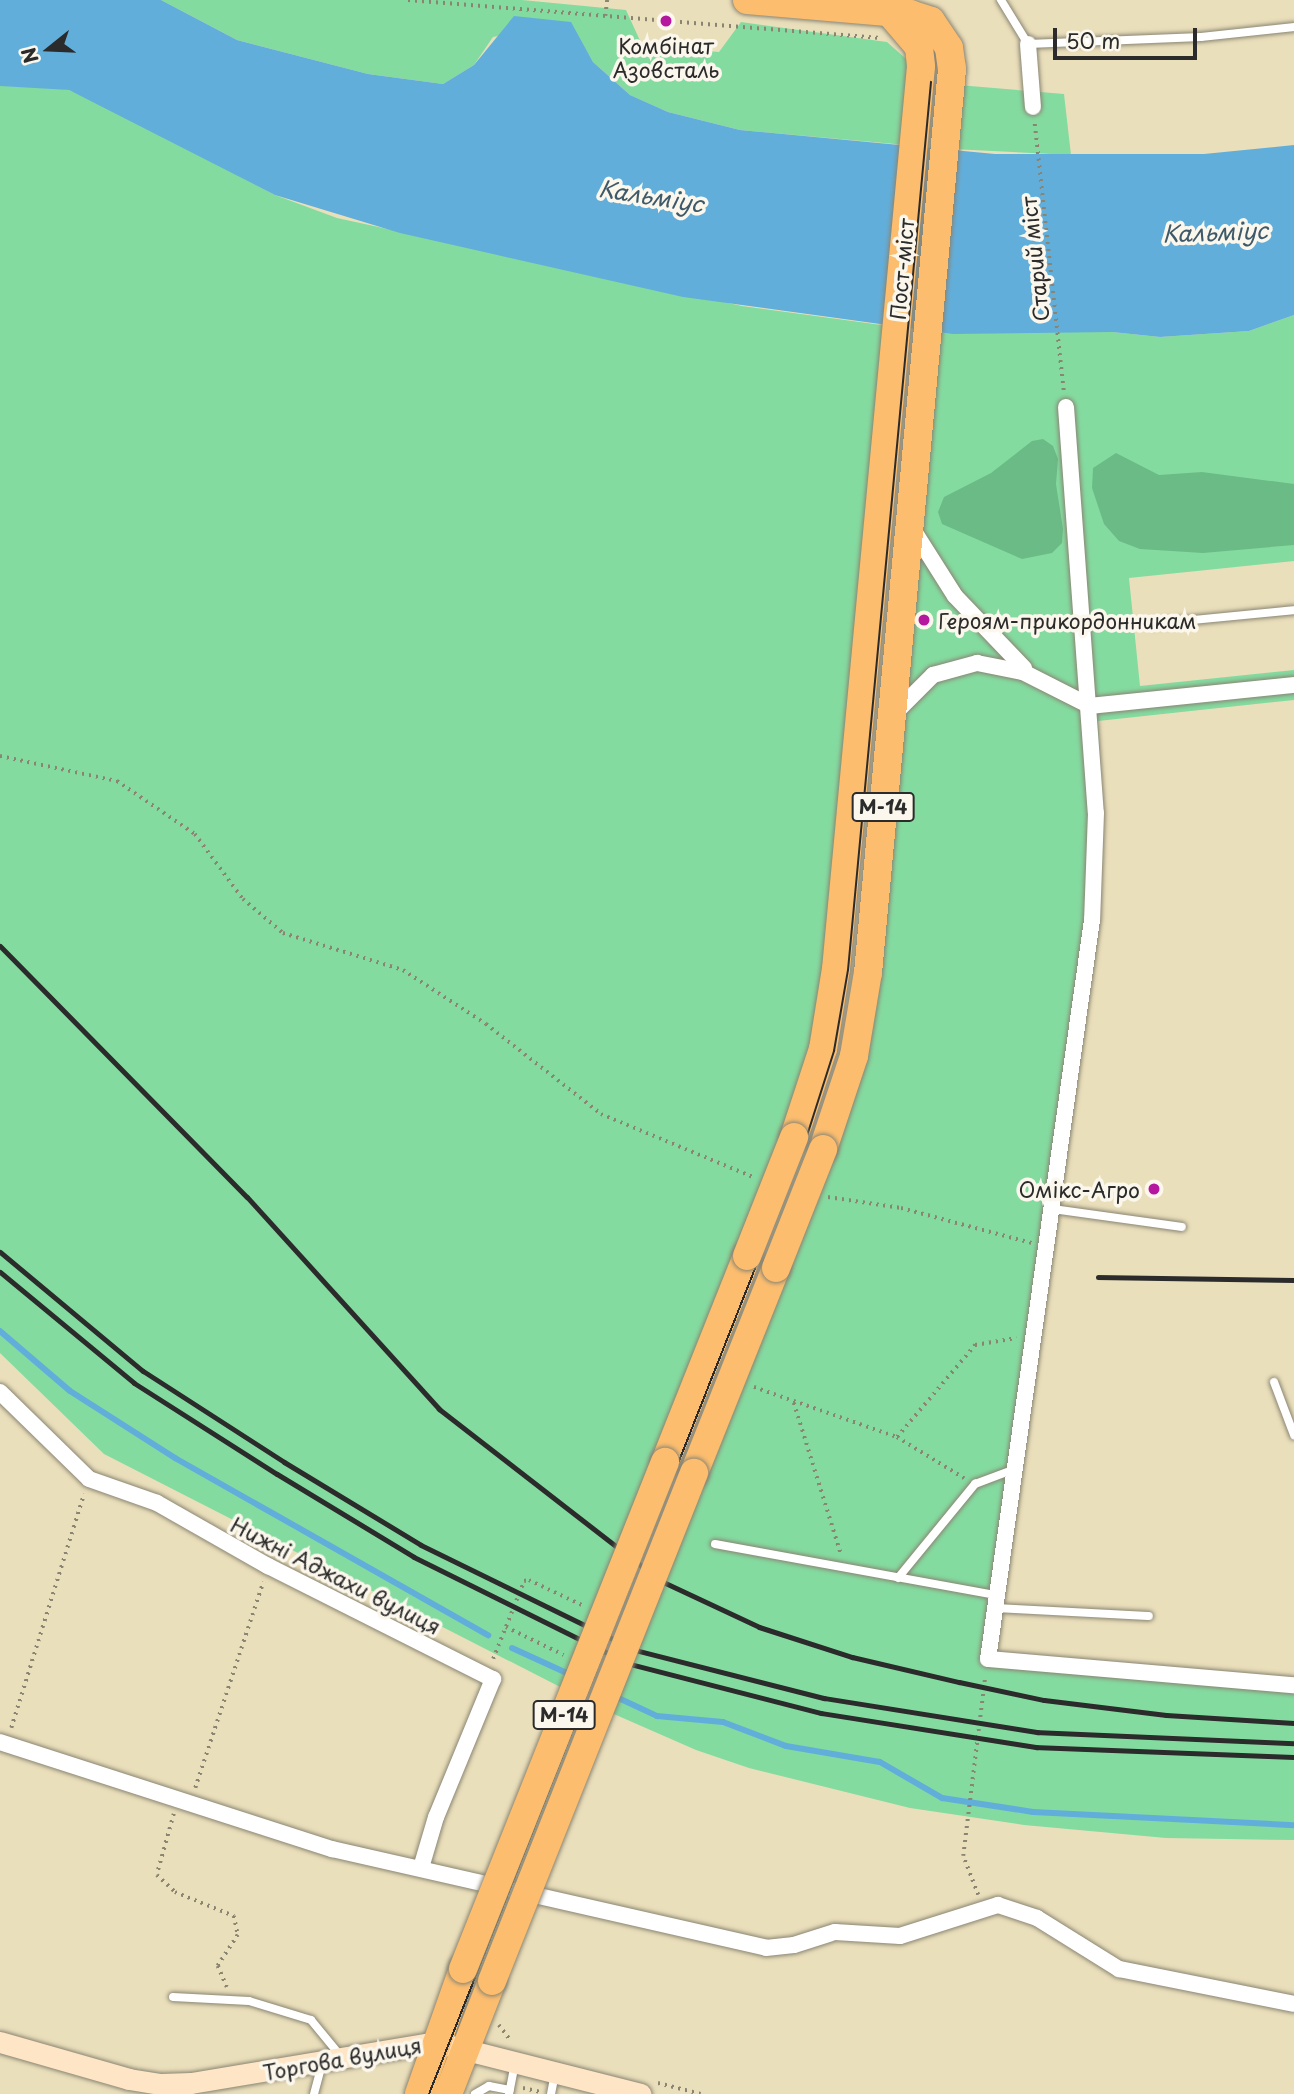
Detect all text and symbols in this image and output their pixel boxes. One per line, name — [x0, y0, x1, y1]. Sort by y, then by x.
marker: Комбінат Азовсталь — [658, 13, 674, 29]
north arrow — [14, 14, 84, 84]
scale bar — [1056, 14, 1200, 58]
text: 50 m — [1066, 24, 1120, 56]
place label: Комбінат Азовсталь — [613, 32, 719, 82]
text: N — [13, 44, 45, 67]
water label: Кальміус — [597, 174, 705, 218]
street label: Старий міст — [1015, 195, 1053, 323]
water label: Кальміус — [1162, 216, 1268, 248]
street label: Пост-міст — [884, 217, 918, 321]
place label: Героям-прикордонникам — [938, 607, 1197, 633]
marker: Героям-прикордонникам — [916, 612, 932, 628]
road number: М-14 — [852, 792, 914, 822]
place label: Омiкс-Агро — [1019, 1176, 1140, 1202]
marker: Омiкс-Агро — [1146, 1181, 1162, 1197]
street label: Нижні Аджахи вулиця — [226, 1511, 446, 1639]
road number: М-14 — [532, 1700, 596, 1730]
street label: Торгова вулиця — [260, 2032, 424, 2084]

